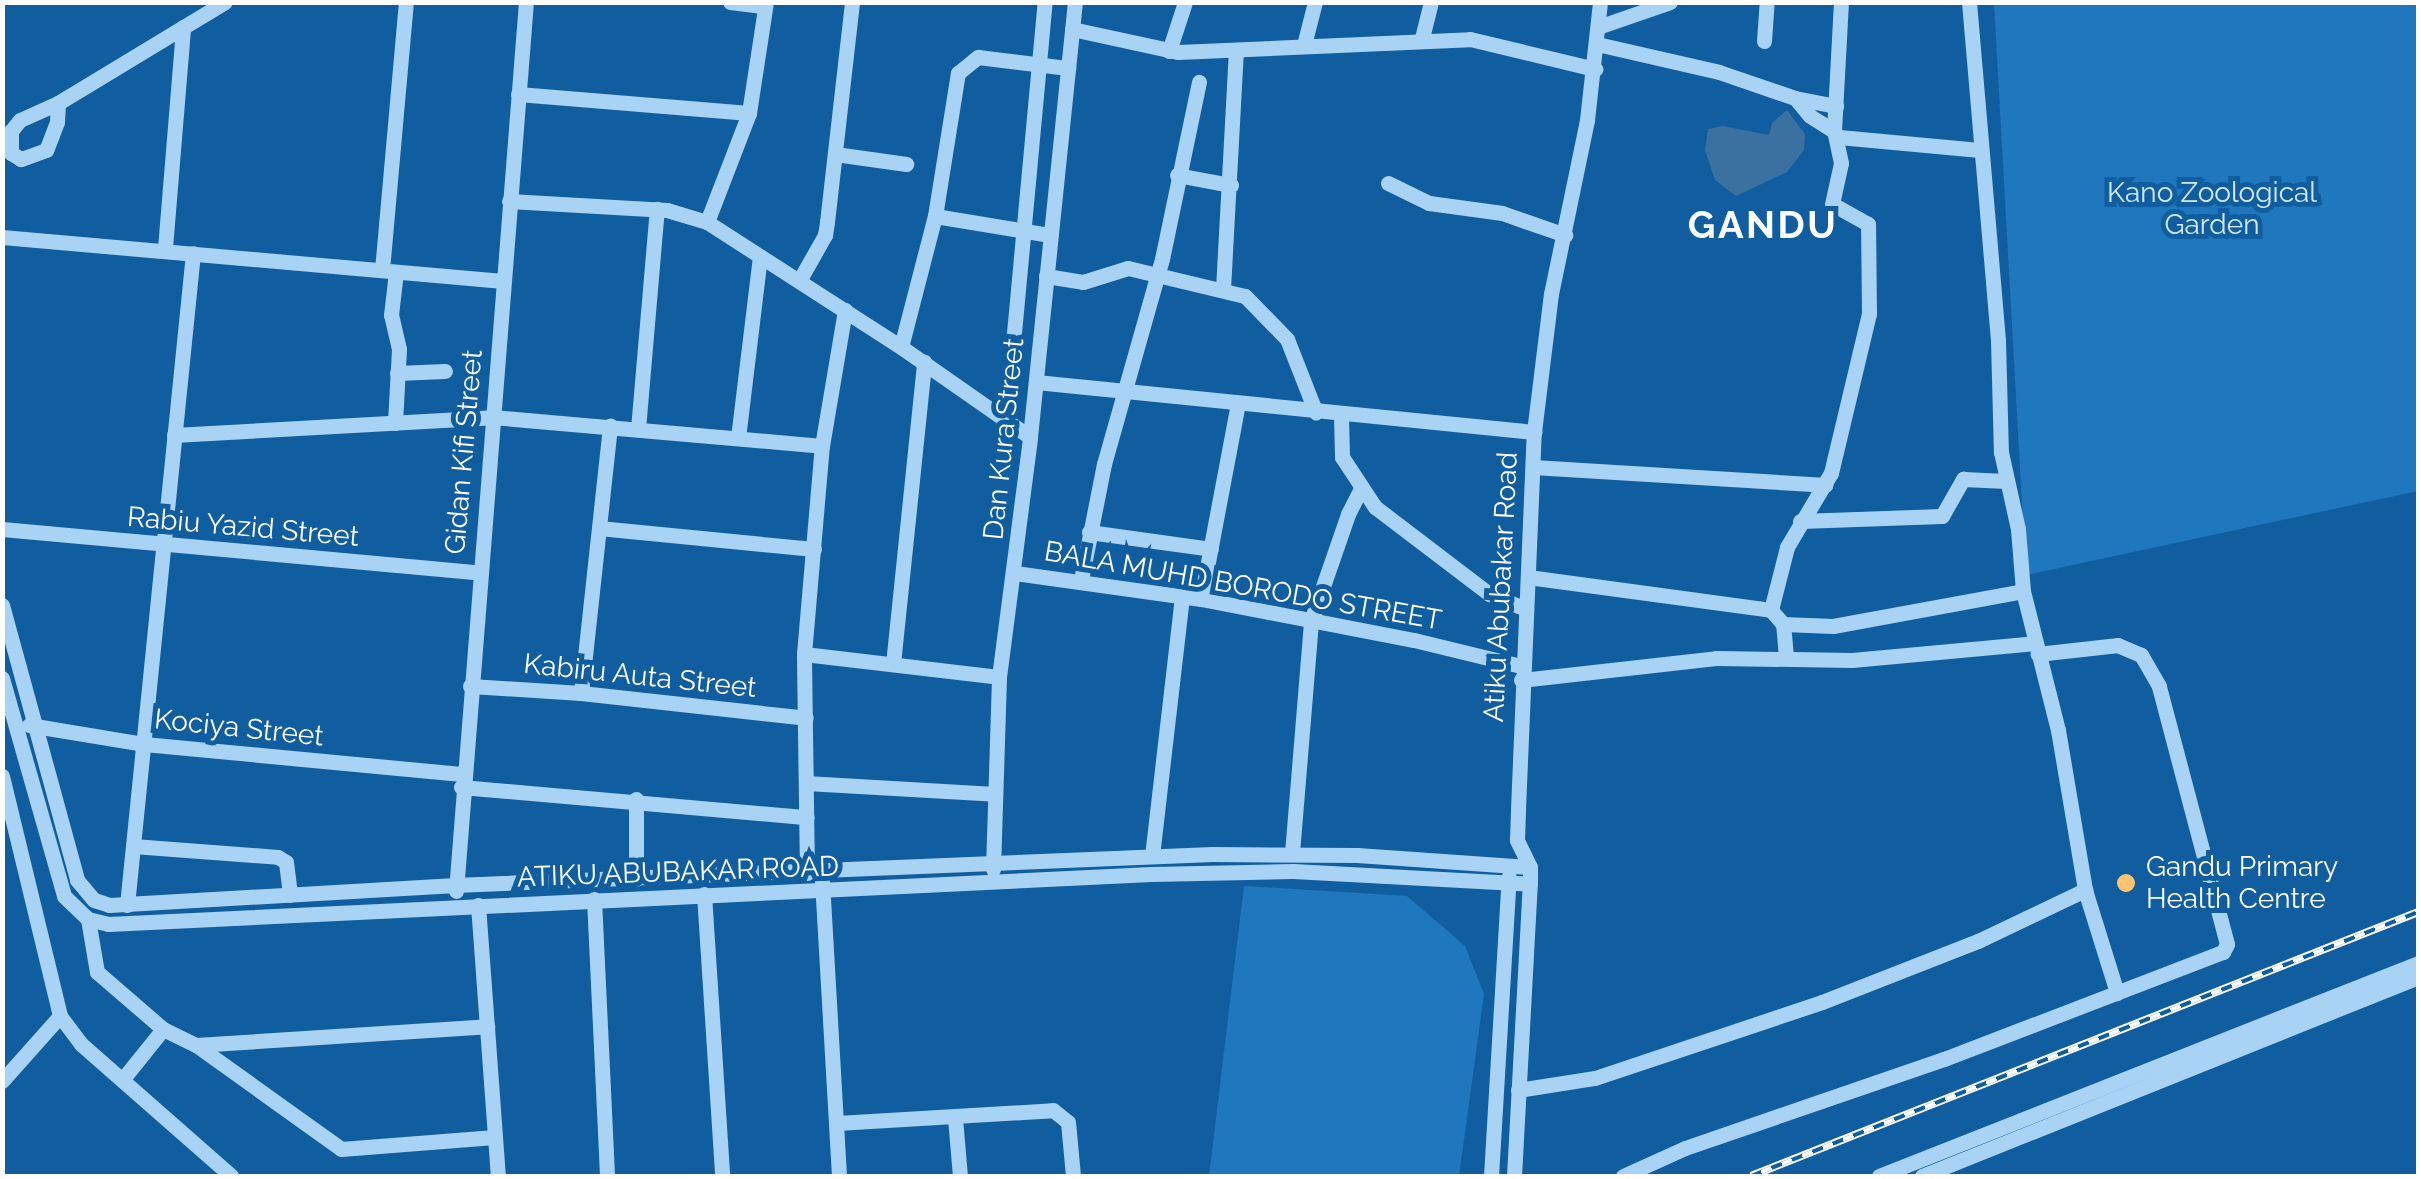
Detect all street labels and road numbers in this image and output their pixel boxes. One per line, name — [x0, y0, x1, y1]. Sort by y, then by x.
street label: Dan Kura Street — [977, 337, 1031, 541]
street label: Gidan Kifi Street — [438, 348, 490, 556]
street label: Atiku Abubakar Road — [1477, 450, 1525, 724]
street label: Rabiu Yazid Street — [125, 500, 361, 554]
street label: BALA MUHD BORODO STREET — [1041, 534, 1445, 638]
street label: Kabiru Auta Street — [521, 647, 759, 705]
street label: Kociya Street — [153, 702, 325, 754]
street label: ATIKU ABUBAKAR ROAD — [516, 850, 840, 894]

